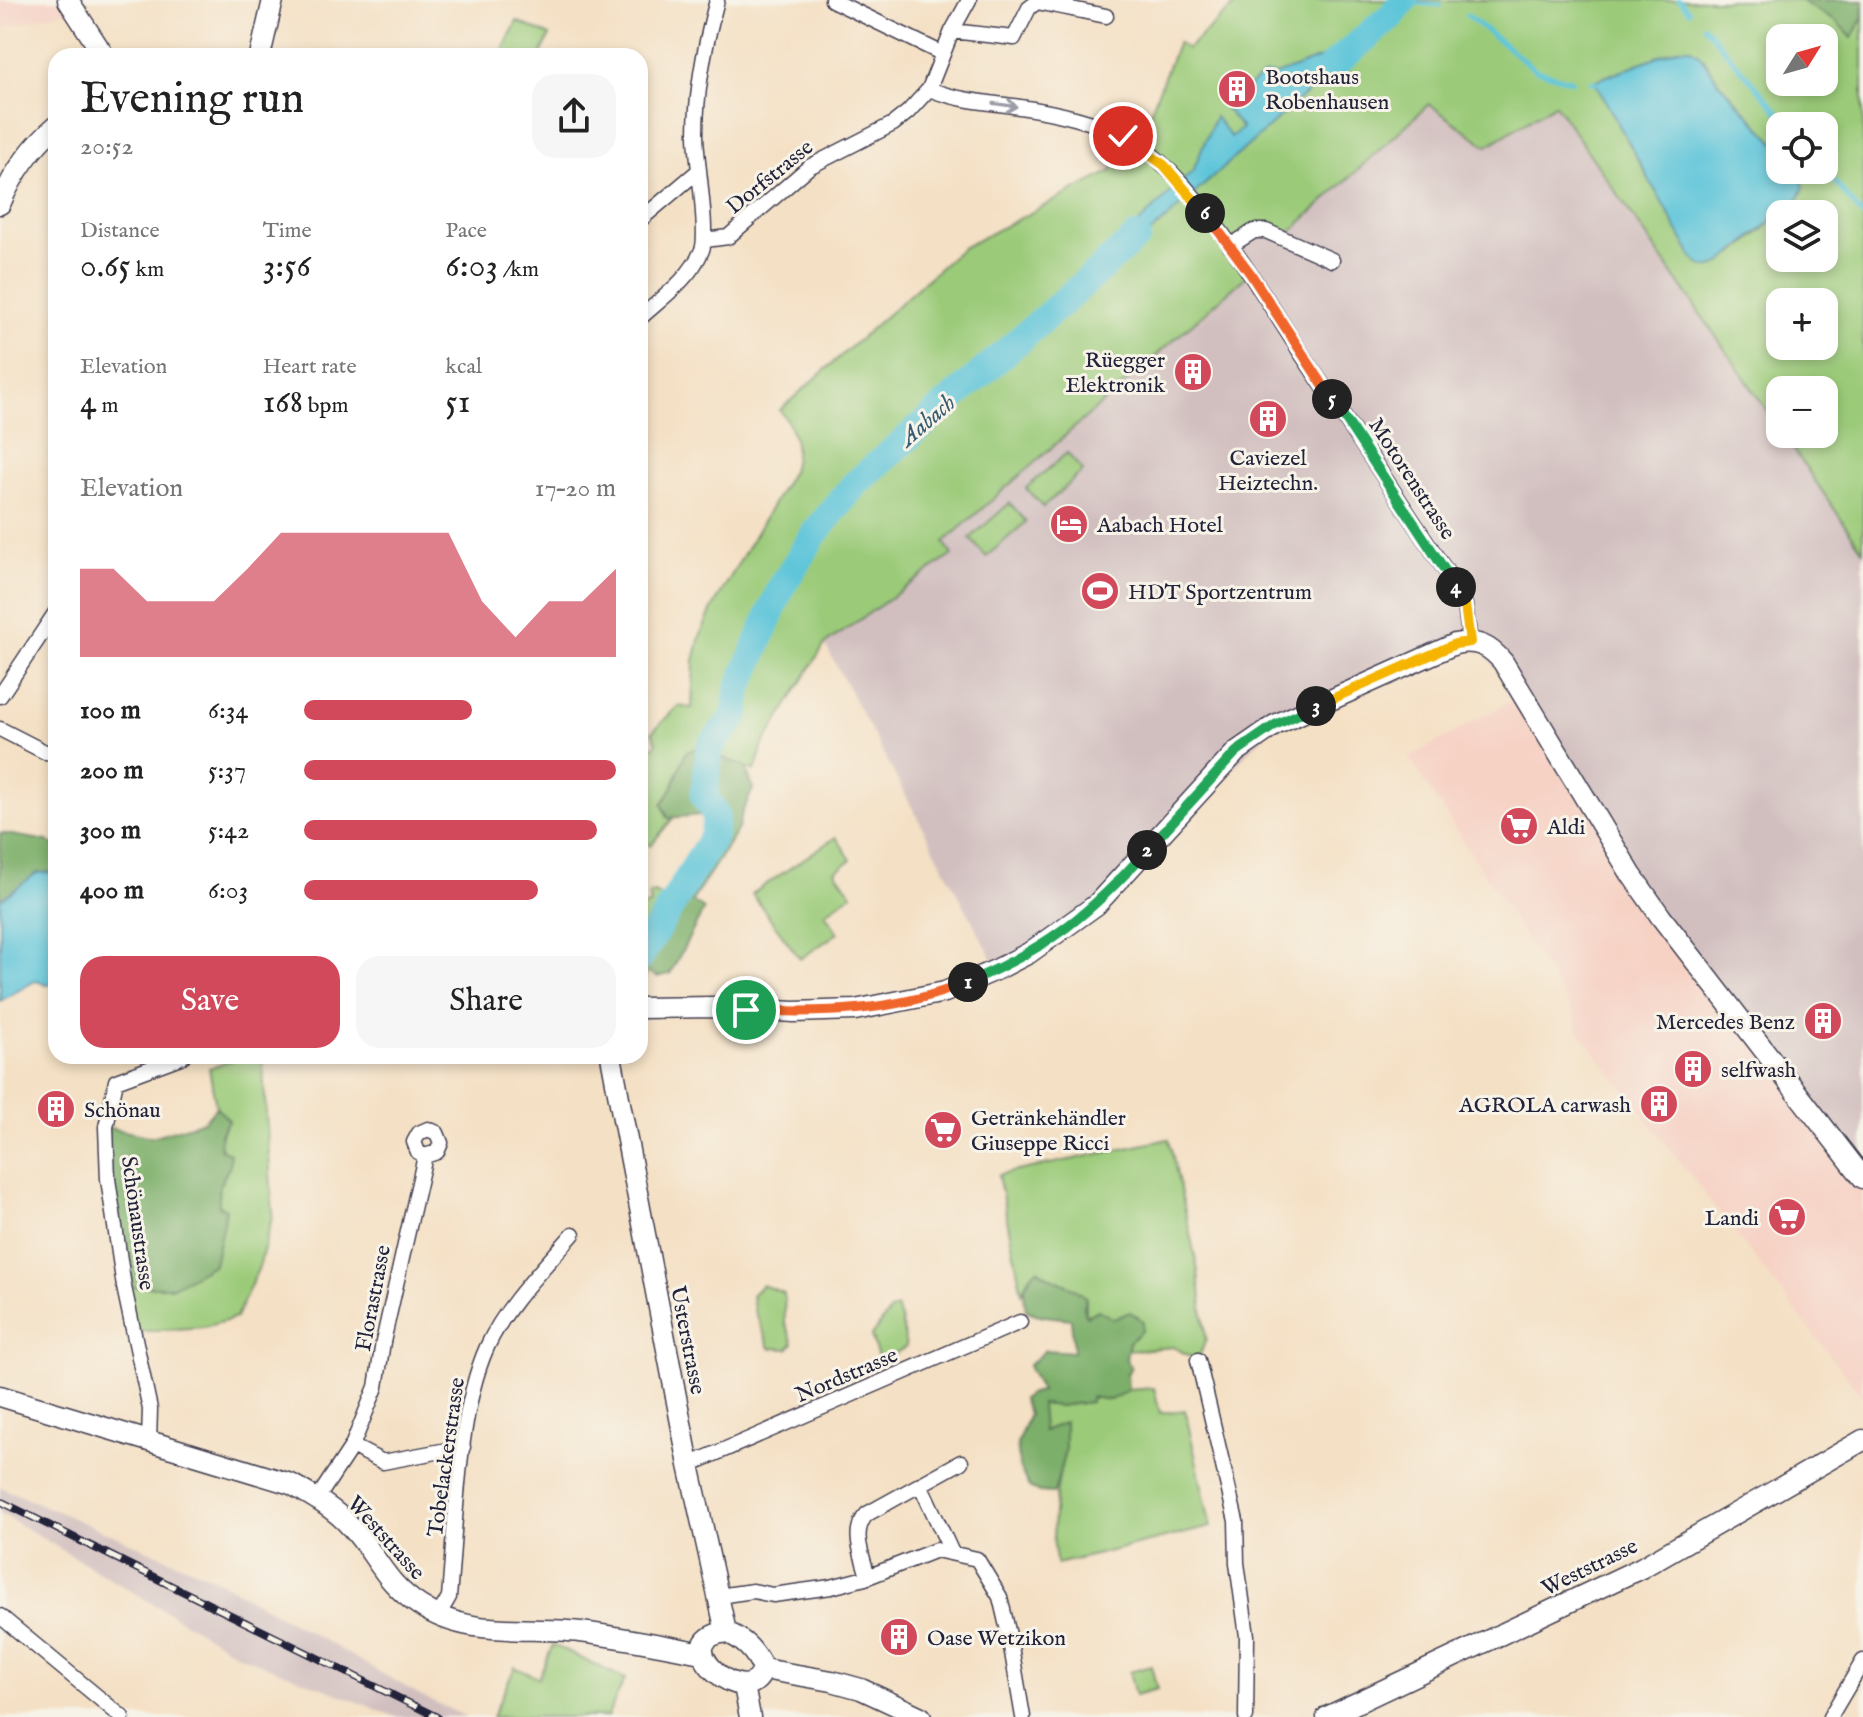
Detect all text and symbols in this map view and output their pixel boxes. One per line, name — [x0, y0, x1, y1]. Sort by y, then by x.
north arrow — [1766, 24, 1838, 96]
map controls — [1766, 24, 1838, 448]
place label: Bootshaus Robenhausen — [1265, 64, 1390, 117]
building icon: Bootshaus Robenhausen — [1216, 68, 1258, 110]
text: Evening run — [80, 72, 304, 128]
button: share — [532, 74, 616, 158]
one-way arrow — [992, 98, 1017, 113]
pin — [1089, 102, 1157, 170]
button: locate — [1766, 112, 1838, 184]
icon: check — [1101, 114, 1145, 158]
text: 20:52 — [80, 130, 133, 163]
street label: Dorfstrasse — [721, 134, 819, 221]
pin: 6 — [1185, 193, 1225, 233]
text: 6 — [1200, 199, 1210, 227]
button: layers — [1766, 200, 1838, 272]
text: Distance — [80, 217, 160, 245]
text: Time — [263, 217, 312, 245]
text: Pace — [445, 217, 487, 245]
text: 0.65 — [80, 245, 131, 288]
text: 3:56 — [263, 245, 311, 288]
text: 6:03 — [445, 245, 498, 288]
text: km — [131, 256, 164, 284]
text: /km — [498, 256, 539, 284]
button: + — [1766, 288, 1838, 360]
place label: Rüegger Elektronik — [1065, 347, 1165, 400]
building icon: Rüegger Elektronik — [1172, 351, 1214, 393]
text: Elevation — [80, 353, 167, 381]
text: Heart rate — [263, 353, 357, 381]
text: kcal — [445, 353, 482, 381]
button: − — [1766, 376, 1838, 448]
pin: 5 — [1312, 379, 1352, 419]
text: 4 — [80, 381, 97, 424]
text: 168 — [263, 381, 303, 424]
text: 51 — [445, 381, 470, 424]
text: 5 — [1328, 385, 1336, 413]
water label: Aabach — [891, 388, 963, 456]
text: m — [97, 392, 118, 420]
text: bpm — [303, 392, 348, 420]
building icon: Caviezel Heiztechn. — [1247, 398, 1289, 440]
street label: Motorenstrasse — [1361, 413, 1461, 545]
place label: Caviezel Heiztechn. — [1218, 445, 1318, 498]
text: Elevation — [80, 472, 183, 505]
text: 17–20 m — [535, 472, 616, 505]
hotel icon: Aabach Hotel — [1048, 503, 1090, 545]
place label: Aabach Hotel — [1096, 512, 1223, 540]
pin: 4 — [1436, 567, 1476, 607]
sports icon: HDT Sportzentrum — [1079, 570, 1121, 612]
text: 4 — [1451, 573, 1461, 601]
place label: HDT Sportzentrum — [1128, 579, 1312, 607]
pin: 3 — [1296, 686, 1336, 726]
text: 3 — [1312, 692, 1320, 720]
text: 100 m — [80, 694, 141, 727]
text: 6:34 — [208, 694, 248, 727]
text: 200 m — [80, 754, 144, 787]
text: 5:37 — [208, 754, 246, 787]
supermarket icon: Aldi — [1498, 805, 1540, 847]
text: 300 m — [80, 814, 141, 847]
text: 5:42 — [208, 814, 249, 847]
place label: Aldi — [1546, 814, 1586, 842]
pin: 2 — [1127, 830, 1167, 870]
text: 2 — [1142, 836, 1152, 864]
text: 400 m — [80, 874, 144, 907]
text: 6:03 — [208, 874, 248, 907]
button: Save — [80, 956, 340, 1048]
button: Share — [356, 956, 616, 1048]
pin: 1 — [948, 962, 988, 1002]
text: 1 — [964, 968, 972, 996]
pin — [712, 976, 780, 1044]
icon: arrive — [724, 988, 768, 1032]
building icon: Mercedes Benz — [1802, 1000, 1844, 1042]
place label: Mercedes Benz — [1656, 1009, 1795, 1037]
building icon: selfwash — [1672, 1048, 1714, 1090]
place label: selfwash — [1721, 1057, 1797, 1085]
building icon: AGROLA carwash — [1638, 1083, 1680, 1125]
building icon: Schönau — [35, 1088, 77, 1130]
place label: AGROLA carwash — [1458, 1092, 1631, 1120]
place label: Schönau — [84, 1097, 161, 1125]
place label: Getränkehändler Giuseppe Ricci — [971, 1105, 1126, 1158]
supermarket icon: Getränkehändler Giuseppe Ricci — [922, 1109, 964, 1151]
street label: Schönaustrasse — [114, 1154, 160, 1292]
supermarket icon: Landi — [1766, 1196, 1808, 1238]
place label: Landi — [1705, 1205, 1759, 1233]
street label: Florastrasse — [350, 1243, 398, 1354]
street label: Usterstrasse — [663, 1284, 711, 1397]
street label: Nordstrasse — [791, 1342, 902, 1410]
street label: Tobelackerstrasse — [422, 1376, 472, 1539]
street label: Weststrasse — [340, 1490, 431, 1586]
street label: Weststrasse — [1537, 1532, 1643, 1603]
building icon: Oase Wetzikon — [878, 1616, 920, 1658]
place label: Oase Wetzikon — [927, 1625, 1066, 1653]

